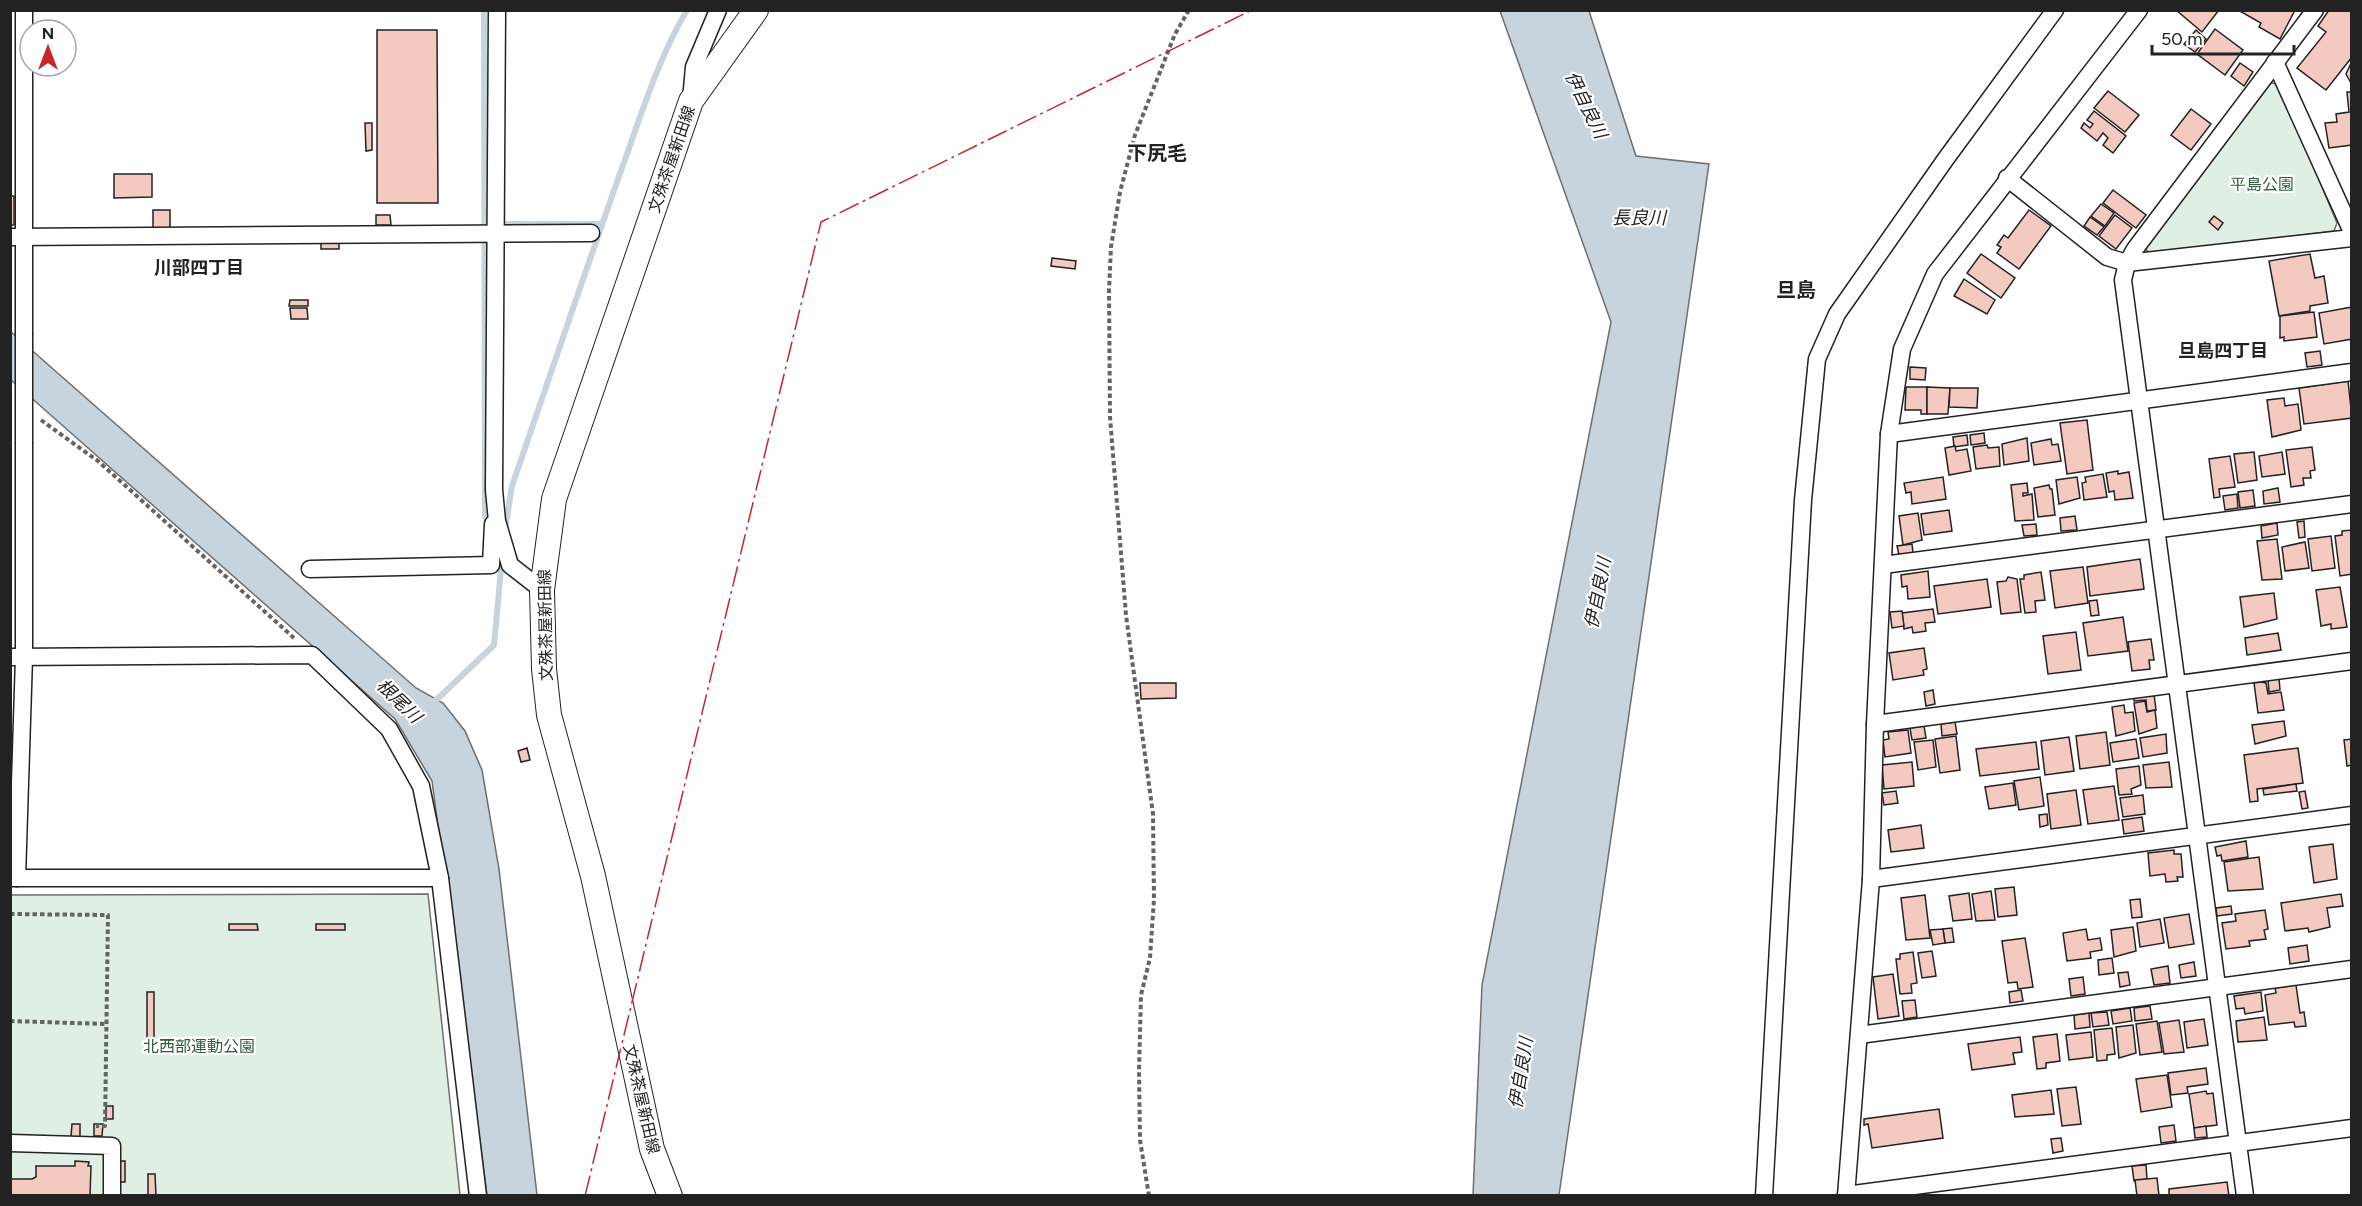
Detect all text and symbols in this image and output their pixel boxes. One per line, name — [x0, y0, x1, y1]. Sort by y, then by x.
north arrow — [18, 18, 78, 78]
scale bar — [2152, 18, 2294, 56]
text: N — [42, 24, 54, 43]
text: 50 m — [2161, 28, 2203, 50]
water label: 伊自良川 — [1560, 68, 1613, 144]
street label: 文殊茶屋新田線 — [644, 103, 699, 215]
district label: 下尻毛 — [1127, 141, 1187, 165]
park label: 平島公園 — [2230, 175, 2294, 194]
water label: 長良川 — [1612, 207, 1668, 229]
district label: 川部四丁目 — [154, 257, 244, 279]
district label: 旦島 — [1776, 278, 1816, 302]
district label: 旦島四丁目 — [2178, 340, 2268, 362]
water label: 伊自良川 — [1580, 554, 1616, 630]
street label: 文殊茶屋新田線 — [535, 569, 556, 681]
water label: 根尾川 — [372, 674, 428, 729]
water label: 伊自良川 — [1505, 1034, 1538, 1110]
park label: 北西部運動公園 — [143, 1037, 255, 1056]
street label: 文殊茶屋新田線 — [620, 1042, 663, 1156]

